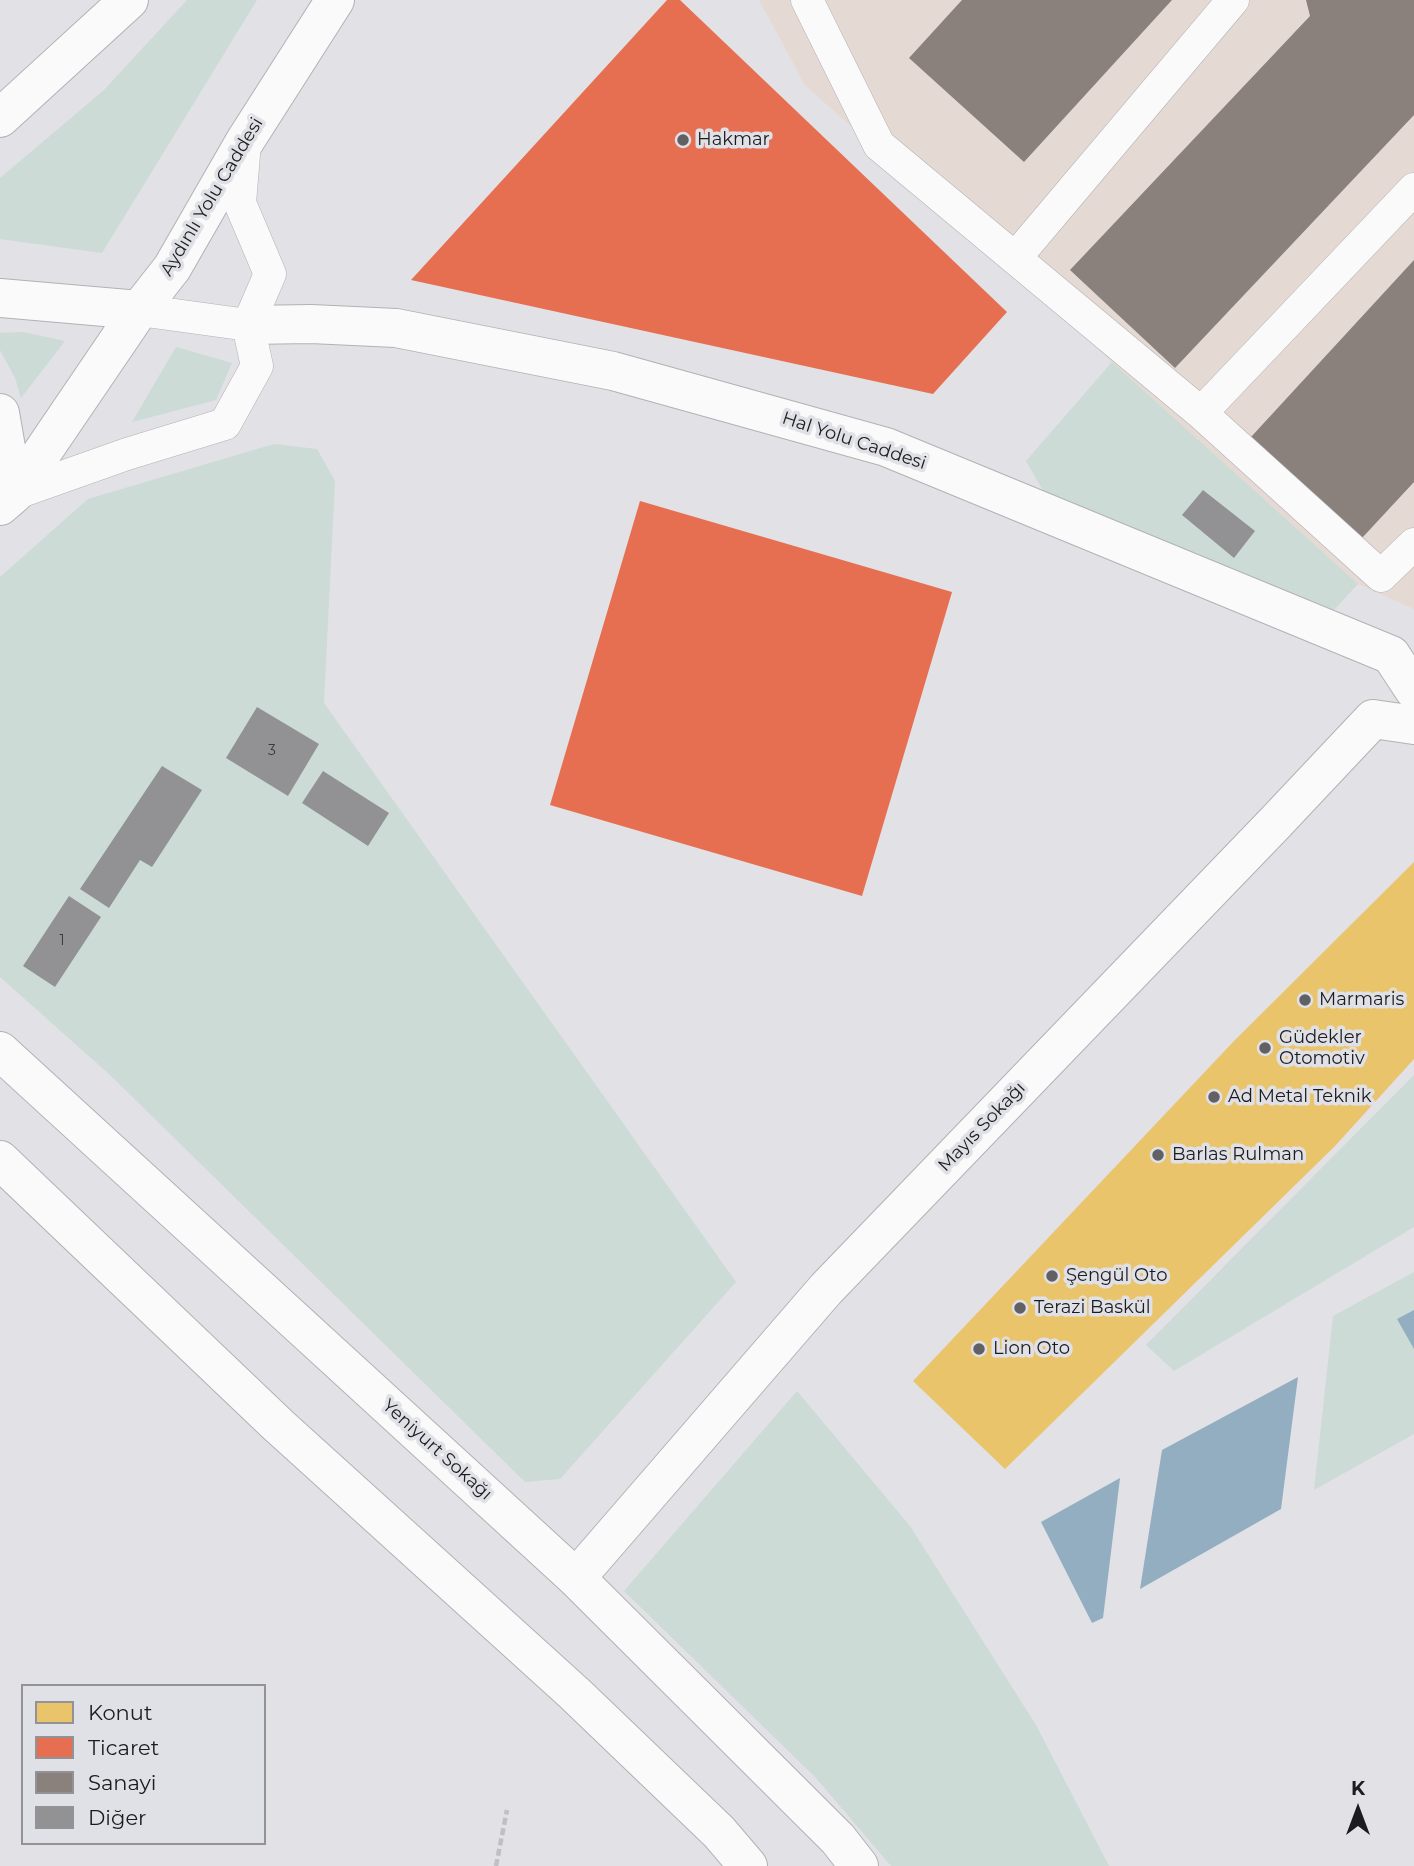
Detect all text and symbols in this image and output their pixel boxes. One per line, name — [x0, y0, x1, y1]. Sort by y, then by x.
street label: Aydınlı Yolu Caddesi — [156, 114, 268, 280]
place label: Hakmar — [697, 129, 770, 151]
marker: Hakmar — [675, 132, 691, 148]
street label: Hal Yolu Caddesi — [779, 408, 929, 474]
house number: 3 — [268, 743, 276, 759]
house number: 1 — [59, 933, 65, 949]
place label: Marmaris — [1319, 989, 1404, 1011]
marker: Marmaris — [1297, 992, 1313, 1008]
place label: Güdekler Otomotiv — [1279, 1027, 1365, 1070]
marker: Güdekler Otomotiv — [1257, 1040, 1273, 1056]
street label: Mayıs Sokağı — [934, 1078, 1030, 1176]
place label: Ad Metal Teknik — [1228, 1086, 1372, 1108]
marker: Ad Metal Teknik — [1206, 1089, 1222, 1105]
place label: Barlas Rulman — [1172, 1144, 1304, 1166]
marker: Barlas Rulman — [1150, 1147, 1166, 1163]
place label: Şengül Oto — [1066, 1265, 1168, 1287]
marker: Şengül Oto — [1044, 1268, 1060, 1284]
place label: Terazi Baskül — [1034, 1297, 1151, 1319]
marker: Terazi Baskül — [1012, 1300, 1028, 1316]
place label: Lion Oto — [993, 1338, 1070, 1360]
marker: Lion Oto — [971, 1341, 987, 1357]
street label: Yeniyurt Sokağı — [378, 1395, 496, 1505]
legend — [21, 1684, 266, 1845]
text: Konut — [88, 1700, 152, 1725]
text: Ticaret — [88, 1735, 159, 1760]
text: Sanayi — [88, 1770, 157, 1795]
north arrow — [1323, 1775, 1393, 1845]
text: K — [1351, 1777, 1365, 1800]
text: Diğer — [88, 1805, 147, 1830]

